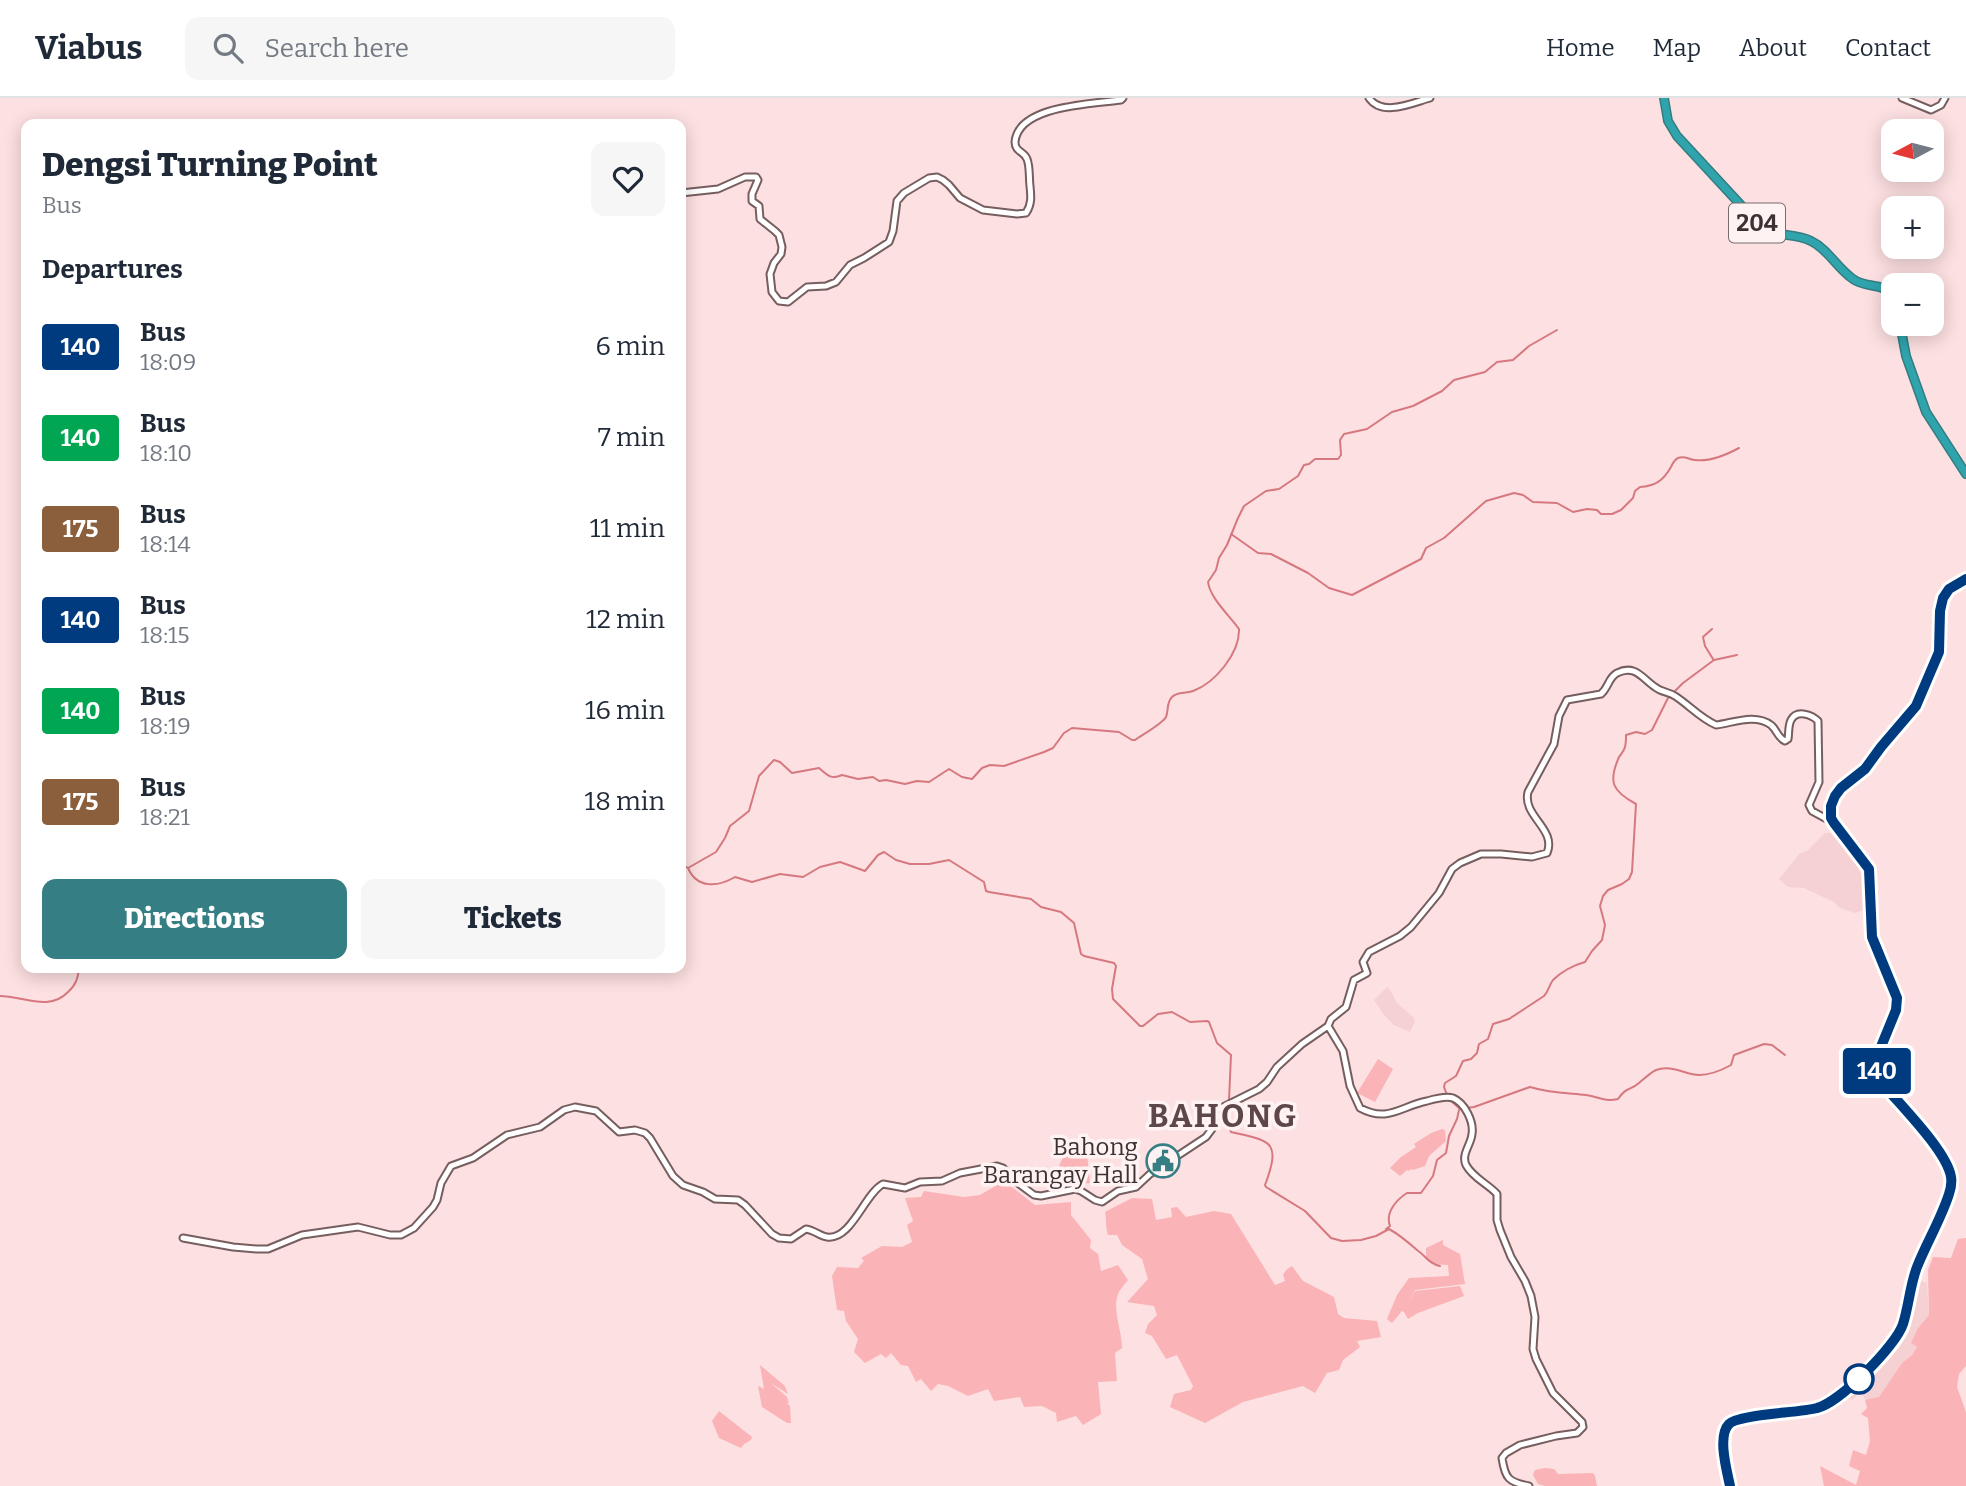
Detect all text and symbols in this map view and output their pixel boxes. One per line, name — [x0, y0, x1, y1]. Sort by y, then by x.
search box — [185, 17, 675, 80]
text: Viabus — [35, 28, 143, 68]
icon: search — [209, 29, 247, 67]
text: Search here — [265, 33, 409, 64]
text: Home — [1546, 34, 1615, 62]
text: Map — [1653, 34, 1701, 62]
text: About — [1739, 34, 1807, 62]
text: Contact — [1845, 34, 1931, 62]
north arrow — [1881, 119, 1944, 182]
map controls — [1881, 119, 1944, 336]
button: heart — [591, 142, 665, 216]
text: Dengsi Turning Point — [42, 145, 378, 185]
text: Bus — [42, 191, 82, 219]
button: + — [1881, 196, 1944, 259]
road number: 204 — [1729, 204, 1785, 242]
text: Departures — [42, 254, 183, 285]
button: − — [1881, 273, 1944, 336]
text: Bus — [140, 317, 186, 348]
text: 6 min — [596, 331, 665, 362]
text: 140 — [60, 333, 101, 361]
text: 18:09 — [140, 348, 196, 376]
text: Bus — [140, 408, 186, 439]
text: 7 min — [598, 422, 665, 453]
text: 140 — [60, 424, 101, 452]
text: 18:10 — [140, 439, 192, 467]
text: Bus — [140, 499, 186, 530]
text: 11 min — [590, 513, 665, 544]
text: 175 — [63, 515, 98, 543]
text: 18:14 — [140, 530, 191, 558]
text: Bus — [140, 590, 186, 621]
text: 12 min — [586, 604, 665, 635]
text: 140 — [60, 606, 101, 634]
text: 18:15 — [140, 621, 190, 649]
text: Bus — [140, 681, 186, 712]
text: 16 min — [585, 695, 665, 726]
text: 140 — [60, 697, 101, 725]
text: 18:19 — [140, 712, 191, 740]
text: Bus — [140, 772, 186, 803]
text: 18 min — [585, 786, 665, 817]
text: 175 — [63, 788, 98, 816]
text: 18:21 — [140, 803, 190, 831]
button: Directions — [42, 879, 347, 959]
button: Tickets — [361, 879, 665, 959]
line badge: 140 — [1837, 1048, 1917, 1094]
text: 140 — [1857, 1057, 1897, 1085]
district label: BAHONG — [1148, 1097, 1298, 1135]
place label: Bahong Barangay Hall — [983, 1133, 1138, 1189]
public building icon: Bahong Barangay Hall — [1144, 1142, 1182, 1180]
unlabelled marker — [1844, 1364, 1874, 1394]

